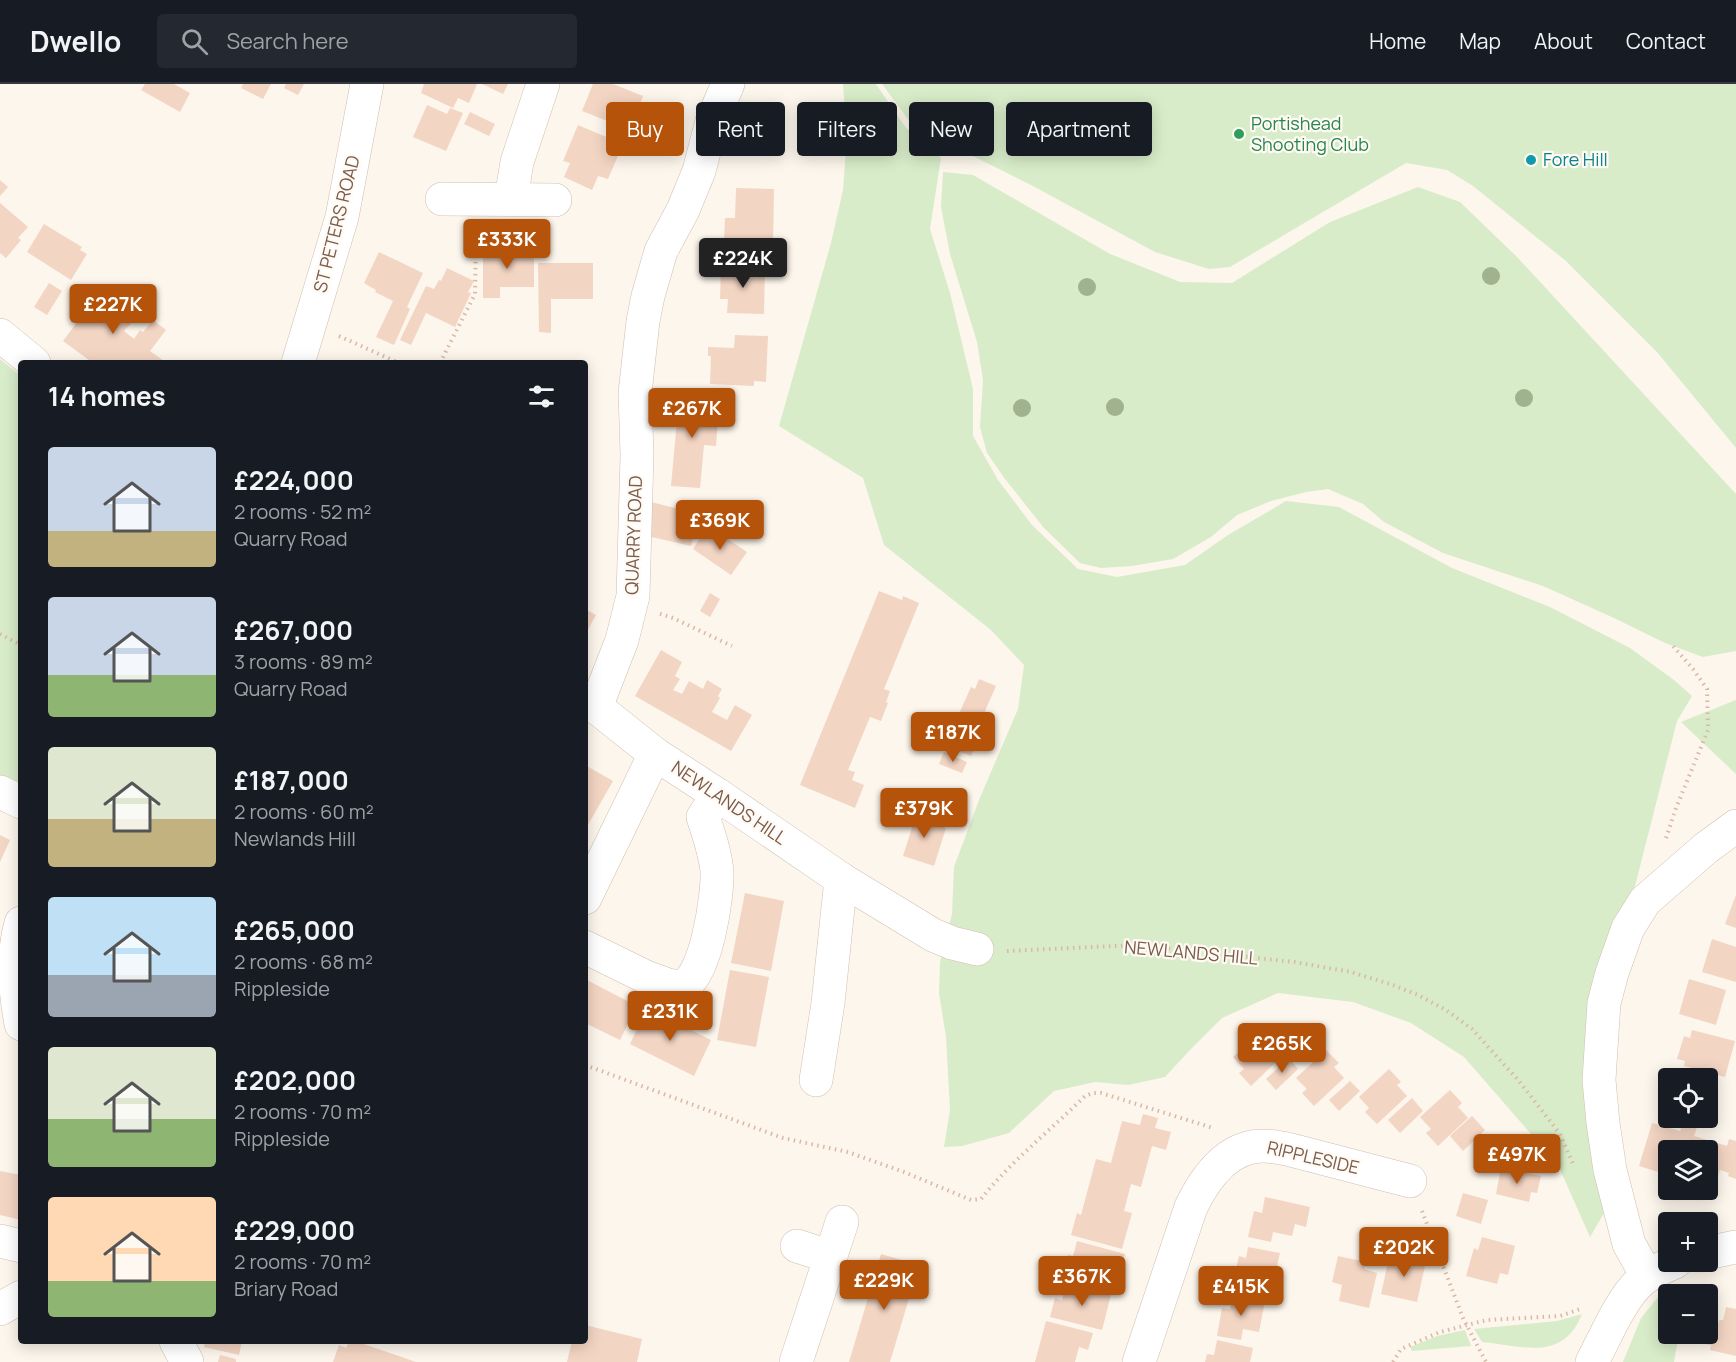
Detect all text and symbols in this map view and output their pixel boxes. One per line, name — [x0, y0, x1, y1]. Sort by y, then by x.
search box — [157, 14, 577, 68]
text: Dwello — [30, 22, 121, 60]
icon: search — [178, 25, 211, 58]
text: Search here — [226, 26, 349, 56]
text: Home — [1369, 27, 1426, 55]
text: Map — [1459, 27, 1501, 55]
text: About — [1534, 27, 1593, 55]
text: Contact — [1626, 27, 1706, 55]
chip: Buy — [606, 102, 684, 156]
chip: Rent — [696, 102, 785, 156]
chip: Filters — [797, 102, 897, 156]
chip: New — [909, 102, 994, 156]
chip: Apartment — [1006, 102, 1152, 156]
place label: Portishead Shooting Club — [1251, 111, 1369, 156]
marker: Portishead Shooting Club — [1232, 127, 1246, 141]
place label: Fore Hill — [1543, 147, 1608, 171]
street label: ST PETERS ROAD — [307, 153, 365, 295]
marker: Fore Hill — [1524, 153, 1538, 167]
pin: £333K — [465, 219, 549, 270]
text: £333K — [477, 225, 537, 252]
pin: £224K — [701, 238, 785, 289]
text: £224K — [713, 244, 773, 271]
pin: £227K — [71, 284, 155, 335]
text: £227K — [84, 290, 142, 317]
text: 14 homes — [48, 378, 166, 414]
icon: filters — [525, 380, 558, 413]
pin: £267K — [650, 388, 734, 439]
text: £267K — [662, 394, 722, 421]
text: £224,000 — [234, 462, 354, 498]
icon: home — [96, 471, 168, 543]
street label: QUARRY ROAD — [619, 475, 647, 595]
text: 2 rooms · 52 m² — [234, 498, 371, 525]
pin: £369K — [678, 500, 762, 551]
text: £369K — [690, 506, 750, 533]
text: Quarry Road — [234, 525, 348, 552]
text: £267,000 — [234, 612, 353, 648]
icon: home — [96, 621, 168, 693]
text: 3 rooms · 89 m² — [234, 648, 373, 675]
text: Quarry Road — [234, 675, 348, 702]
pin: £187K — [911, 712, 995, 763]
text: £187K — [925, 718, 981, 745]
street label: NEWLANDS HILL — [667, 755, 792, 850]
text: £187,000 — [234, 762, 349, 798]
icon: home — [96, 771, 168, 843]
pin: £379K — [882, 788, 966, 839]
text: £379K — [894, 794, 954, 821]
text: 2 rooms · 60 m² — [234, 798, 374, 825]
text: Newlands Hill — [234, 825, 356, 852]
text: £265,000 — [234, 912, 355, 948]
icon: home — [96, 921, 168, 993]
street label: NEWLANDS HILL — [1123, 934, 1259, 970]
text: 2 rooms · 68 m² — [234, 948, 373, 975]
text: Rippleside — [234, 975, 330, 1002]
pin: £231K — [628, 991, 712, 1042]
text: £231K — [642, 997, 698, 1024]
pin: £265K — [1240, 1023, 1324, 1074]
text: £265K — [1252, 1029, 1312, 1056]
text: £202,000 — [234, 1062, 356, 1098]
map controls — [1658, 1068, 1718, 1344]
button: locate — [1658, 1068, 1718, 1128]
icon: home — [96, 1071, 168, 1143]
text: 2 rooms · 70 m² — [234, 1098, 371, 1125]
text: Rippleside — [234, 1125, 330, 1152]
pin: £497K — [1475, 1134, 1559, 1185]
street label: RIPPLESIDE — [1265, 1135, 1362, 1179]
text: £497K — [1487, 1140, 1547, 1167]
button: layers — [1658, 1140, 1718, 1200]
text: £229,000 — [234, 1212, 355, 1248]
button: + — [1658, 1212, 1718, 1272]
icon: home — [96, 1221, 168, 1293]
pin: £202K — [1362, 1227, 1446, 1278]
text: £202K — [1373, 1233, 1435, 1260]
text: 2 rooms · 70 m² — [234, 1248, 371, 1275]
pin: £367K — [1040, 1256, 1124, 1307]
pin: £229K — [842, 1260, 926, 1311]
text: £367K — [1052, 1262, 1112, 1289]
text: £229K — [854, 1266, 914, 1293]
pin: £415K — [1199, 1266, 1283, 1317]
text: £415K — [1212, 1272, 1270, 1299]
text: Briary Road — [234, 1275, 338, 1302]
button: − — [1658, 1284, 1718, 1344]

